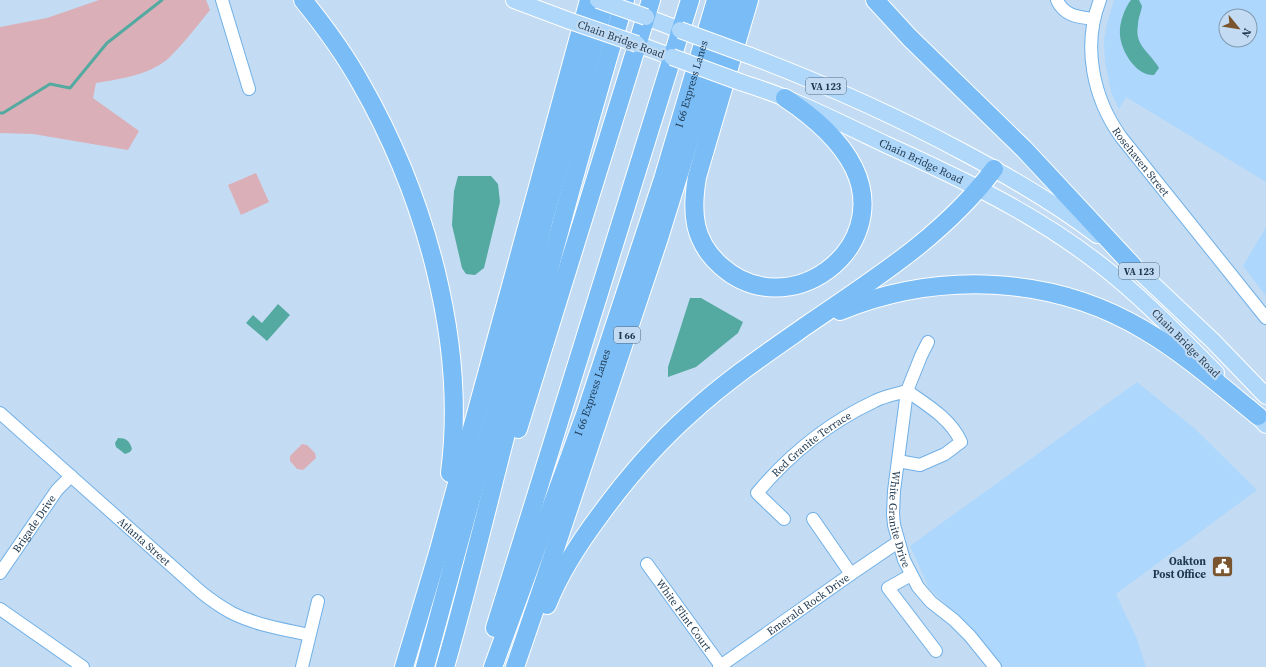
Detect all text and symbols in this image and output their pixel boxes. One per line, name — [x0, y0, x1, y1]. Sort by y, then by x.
north arrow — [1218, 8, 1258, 48]
street label: Chain Bridge Road — [575, 17, 667, 62]
text: N — [1238, 26, 1255, 40]
street label: I 66 Express Lanes — [672, 38, 712, 130]
road number: VA 123 — [806, 78, 846, 94]
street label: Rosehaven Street — [1108, 125, 1173, 200]
street label: Chain Bridge Road — [876, 135, 966, 188]
road number: VA 123 — [1119, 263, 1159, 279]
street label: Chain Bridge Road — [1148, 306, 1224, 381]
road number: I 66 — [614, 327, 640, 343]
street label: I 66 Express Lanes — [571, 347, 614, 438]
street label: Red Granite Terrace — [768, 408, 854, 480]
street label: White Granite Drive — [885, 470, 914, 571]
street label: Brigade Drive — [9, 492, 60, 556]
street label: Atlanta Street — [114, 514, 174, 570]
place label: Oakton Post Office — [1153, 554, 1206, 582]
public building icon: Oakton Post Office — [1209, 554, 1235, 580]
street label: Emerald Rock Drive — [764, 570, 853, 639]
street label: White Flint Court — [652, 576, 715, 655]

